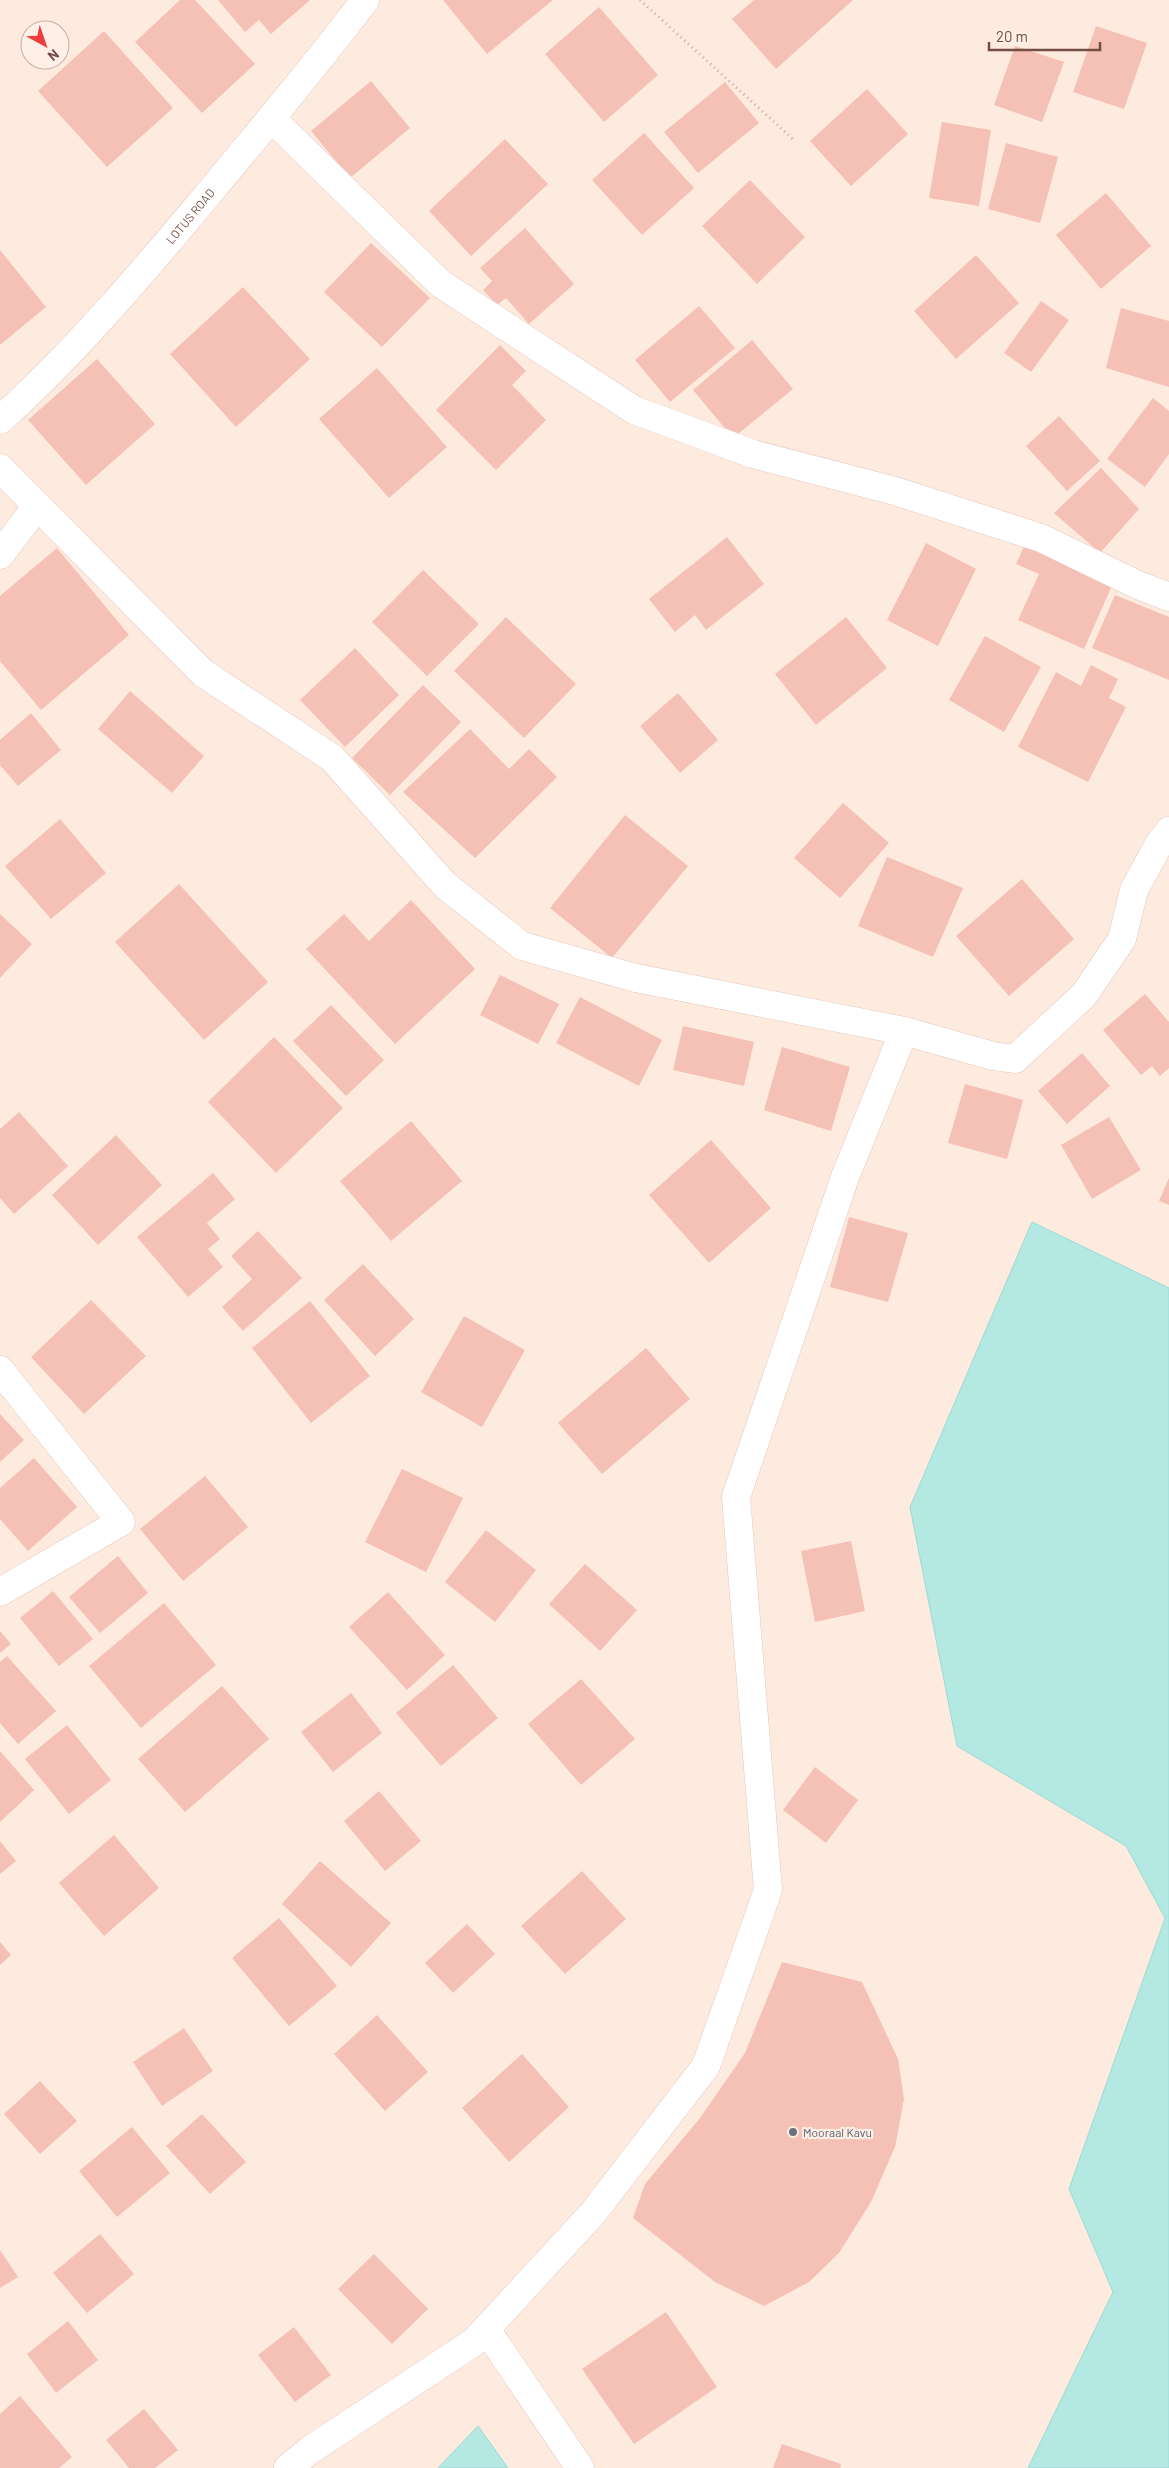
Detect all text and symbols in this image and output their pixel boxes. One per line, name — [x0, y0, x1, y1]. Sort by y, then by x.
north arrow — [20, 20, 70, 70]
scale bar — [989, 20, 1100, 52]
text: 20 m — [996, 27, 1028, 45]
text: N — [45, 46, 63, 65]
street label: LOTUS ROAD — [163, 185, 217, 246]
place label: Mooraal Kavu — [803, 2125, 872, 2139]
marker: Mooraal Kavu — [787, 2126, 799, 2138]

